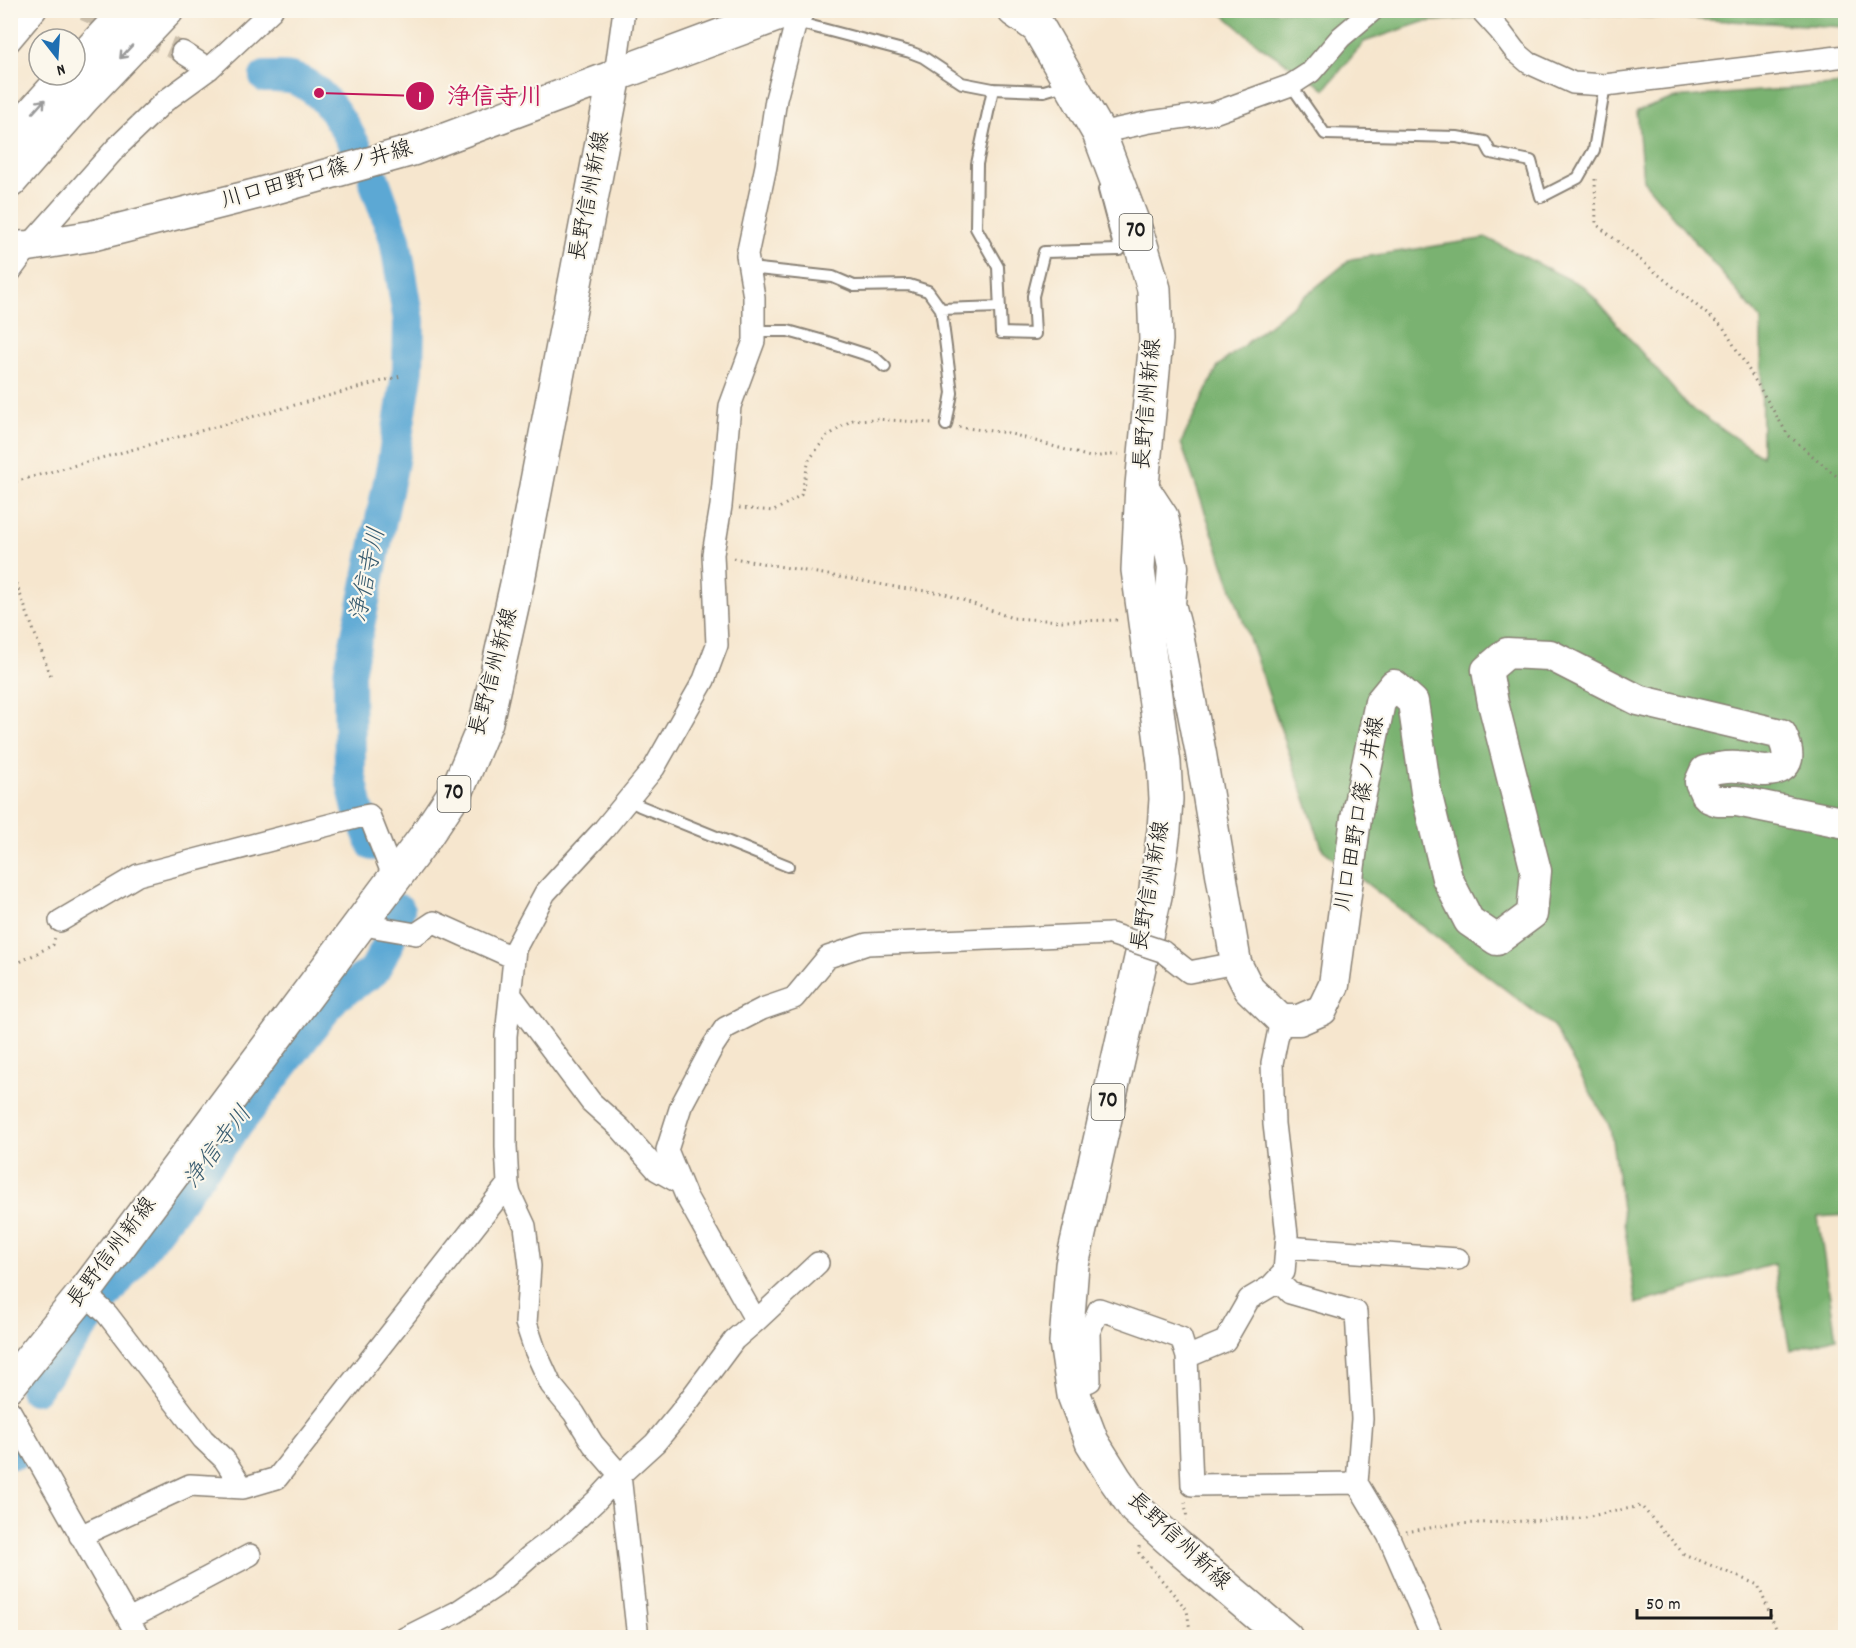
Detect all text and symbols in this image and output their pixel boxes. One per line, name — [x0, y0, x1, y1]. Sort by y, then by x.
north arrow — [27, 27, 87, 87]
one-way arrow — [119, 45, 134, 60]
text: N — [53, 57, 68, 81]
callout: 浄信寺川 — [405, 75, 555, 117]
text: 浄信寺川 — [447, 82, 543, 116]
text: 1 — [418, 86, 422, 111]
one-way arrow — [32, 99, 46, 114]
street label: 長野信州新線 — [563, 128, 619, 264]
street label: 川口田野口篠ノ井線 — [218, 134, 416, 218]
road number: 70 — [1120, 214, 1152, 250]
street label: 長野信州新線 — [1128, 337, 1170, 471]
water label: 浄信寺川 — [342, 525, 396, 625]
street label: 長野信州新線 — [463, 604, 527, 740]
street label: 川口田野口篠ノ井線 — [1329, 714, 1393, 914]
road number: 70 — [438, 776, 470, 812]
street label: 長野信州新線 — [1125, 818, 1179, 954]
road number: 70 — [1092, 1084, 1124, 1120]
water label: 浄信寺川 — [177, 1099, 261, 1197]
street label: 長野信州新線 — [61, 1191, 165, 1315]
street label: 長野信州新線 — [1119, 1486, 1237, 1598]
scale bar — [1637, 1582, 1770, 1620]
text: 50 m — [1646, 1593, 1681, 1618]

